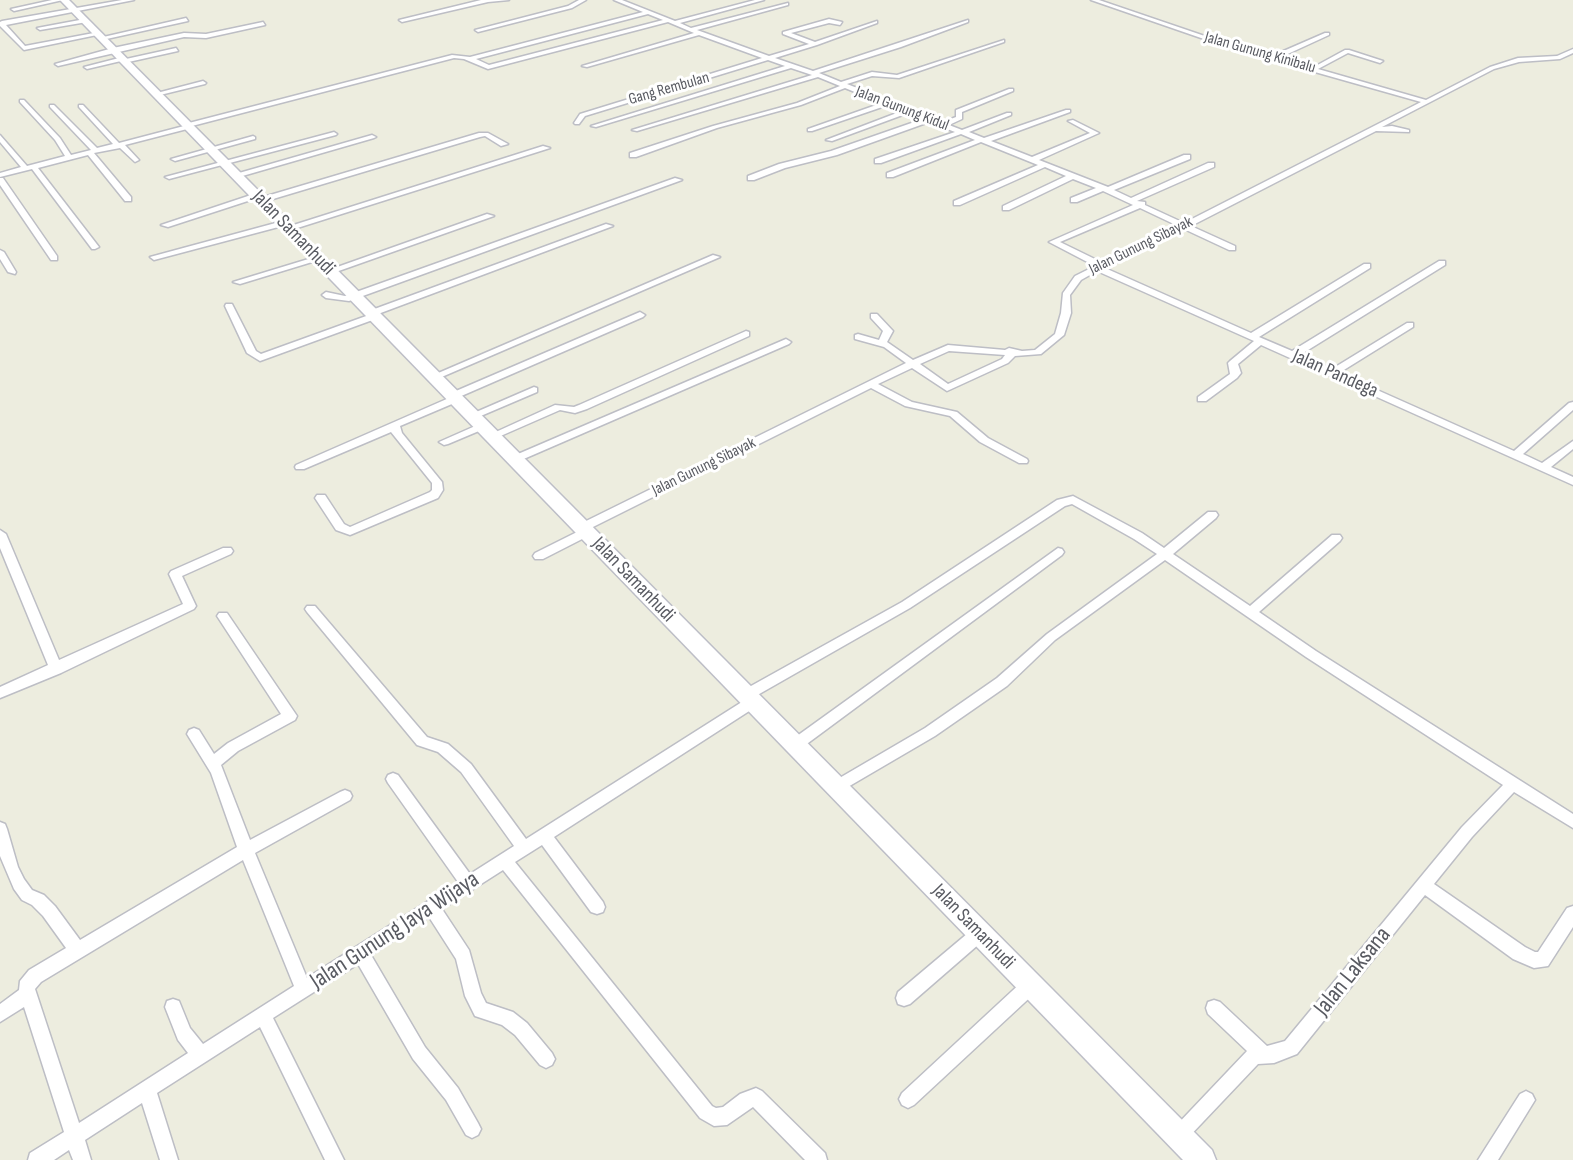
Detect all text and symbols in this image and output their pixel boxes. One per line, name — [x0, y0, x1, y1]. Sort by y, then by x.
street label: Jalan Gunung Kinibalu — [1202, 28, 1318, 78]
street label: Gang Rembulan — [626, 68, 712, 110]
street label: Jalan Gunung Kidul — [853, 82, 951, 136]
street label: Jalan Samanhudi — [246, 185, 340, 281]
street label: Jalan Gunung Sibayak — [1086, 213, 1196, 279]
street label: Jalan Pandega — [1288, 344, 1382, 404]
street label: Jalan Gunung Sibayak — [649, 434, 759, 500]
street label: Jalan Samanhudi — [586, 532, 680, 628]
street label: Jalan Gunung Jaya Wijaya — [305, 866, 485, 996]
street label: Jalan Samanhudi — [926, 879, 1020, 975]
street label: Jalan Laksana — [1308, 922, 1398, 1022]

